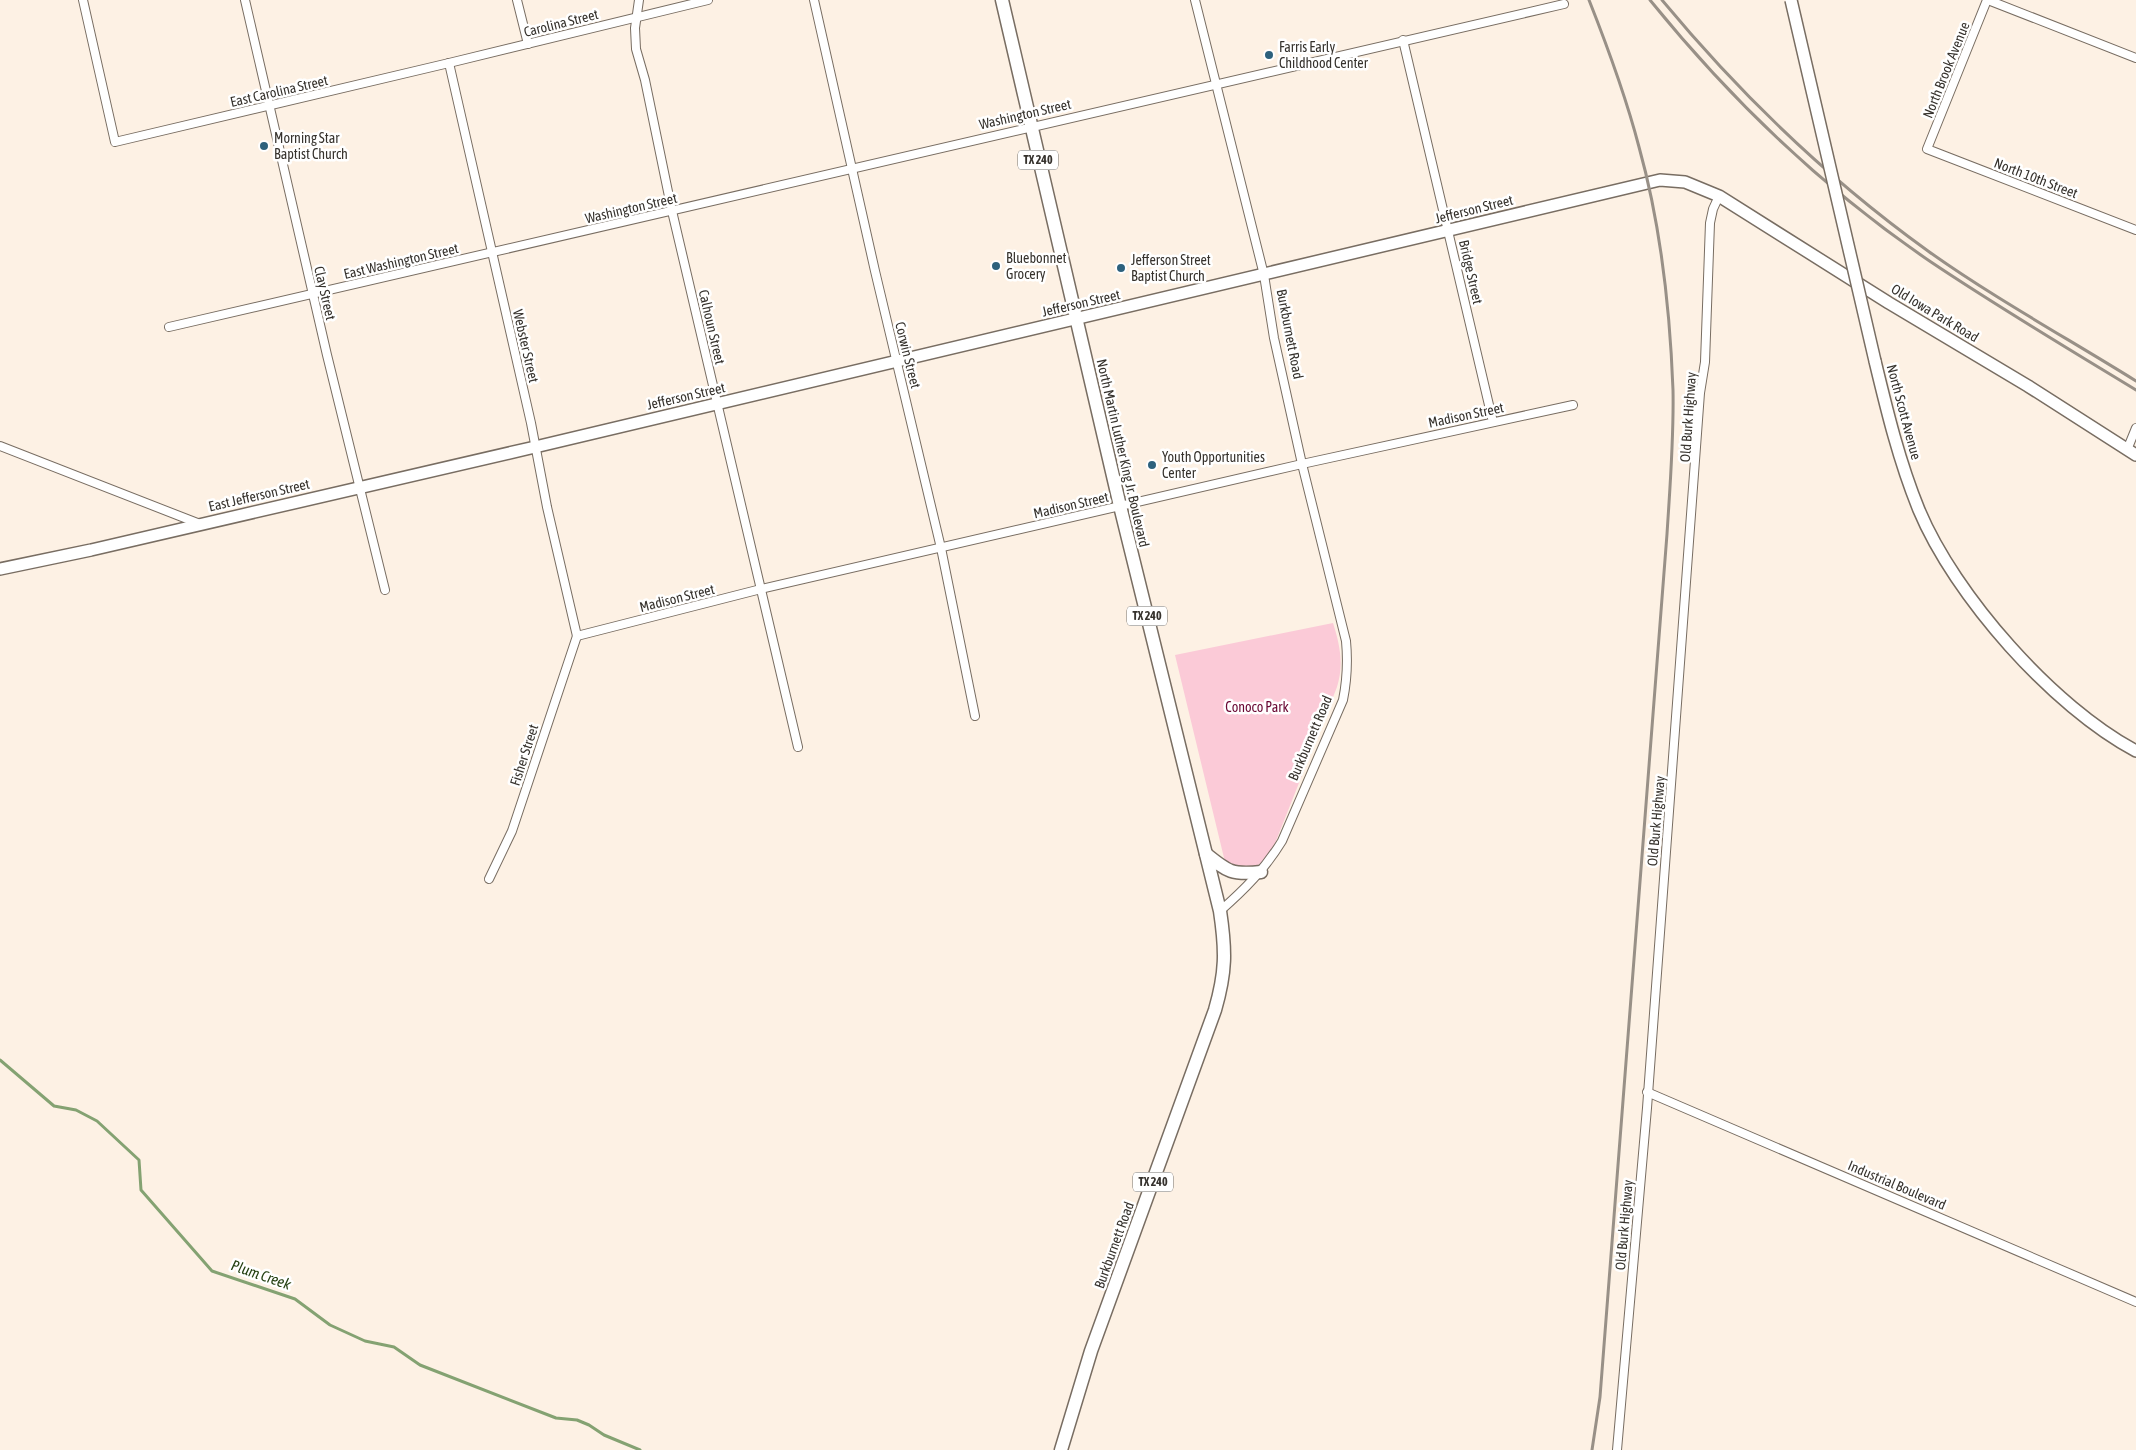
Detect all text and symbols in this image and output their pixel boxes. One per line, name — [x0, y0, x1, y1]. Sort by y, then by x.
street label: Carolina Street — [522, 6, 600, 40]
street label: North Brook Avenue — [1919, 20, 1973, 120]
place label: Farris Early Childhood Center — [1279, 39, 1369, 71]
marker: Farris Early Childhood Center — [1263, 49, 1275, 61]
street label: East Carolina Street — [229, 72, 329, 110]
street label: Washington Street — [977, 96, 1073, 132]
place label: Morning Star Baptist Church — [274, 130, 348, 162]
marker: Morning Star Baptist Church — [258, 140, 270, 152]
road number: TX 240 — [1018, 150, 1058, 170]
street label: North 10th Street — [1992, 155, 2080, 201]
street label: Washington Street — [583, 190, 679, 226]
street label: Jefferson Street — [1433, 192, 1515, 226]
street label: Bridge Street — [1456, 238, 1486, 306]
street label: East Washington Street — [342, 240, 460, 282]
place label: Bluebonnet Grocery — [1006, 250, 1067, 282]
place label: Jefferson Street Baptist Church — [1131, 252, 1211, 284]
marker: Bluebonnet Grocery — [990, 260, 1002, 272]
marker: Jefferson Street Baptist Church — [1115, 262, 1127, 274]
street label: Clay Street — [311, 264, 339, 322]
street label: Old Iowa Park Road — [1888, 281, 1982, 345]
street label: Jefferson Street — [1040, 286, 1122, 320]
street label: Calhoun Street — [696, 288, 728, 366]
street label: Burkburnett Road — [1273, 288, 1307, 380]
street label: Webster Street — [510, 308, 542, 384]
street label: Corwin Street — [892, 320, 924, 390]
street label: North Martin Luther King Jr. Boulevard — [1094, 357, 1152, 549]
street label: North Scott Avenue — [1884, 363, 1924, 461]
street label: Old Burk Highway — [1677, 371, 1699, 463]
street label: Jefferson Street — [645, 379, 727, 413]
street label: Madison Street — [1427, 399, 1505, 431]
place label: Youth Opportunities Center — [1162, 449, 1265, 481]
marker: Youth Opportunities Center — [1146, 459, 1158, 471]
street label: East Jefferson Street — [207, 476, 311, 514]
street label: Madison Street — [1032, 489, 1110, 521]
street label: Madison Street — [638, 581, 716, 615]
road number: TX 240 — [1127, 606, 1167, 626]
street label: Burkburnett Road — [1285, 693, 1335, 783]
park label: Conoco Park — [1225, 699, 1289, 715]
street label: Fisher Street — [507, 722, 541, 788]
street label: Old Burk Highway — [1644, 775, 1668, 867]
street label: Industrial Boulevard — [1846, 1157, 1948, 1213]
road number: TX 240 — [1133, 1172, 1173, 1192]
street label: Old Burk Highway — [1612, 1179, 1636, 1271]
street label: Burkburnett Road — [1091, 1199, 1137, 1291]
water label: Plum Creek — [229, 1256, 294, 1293]

